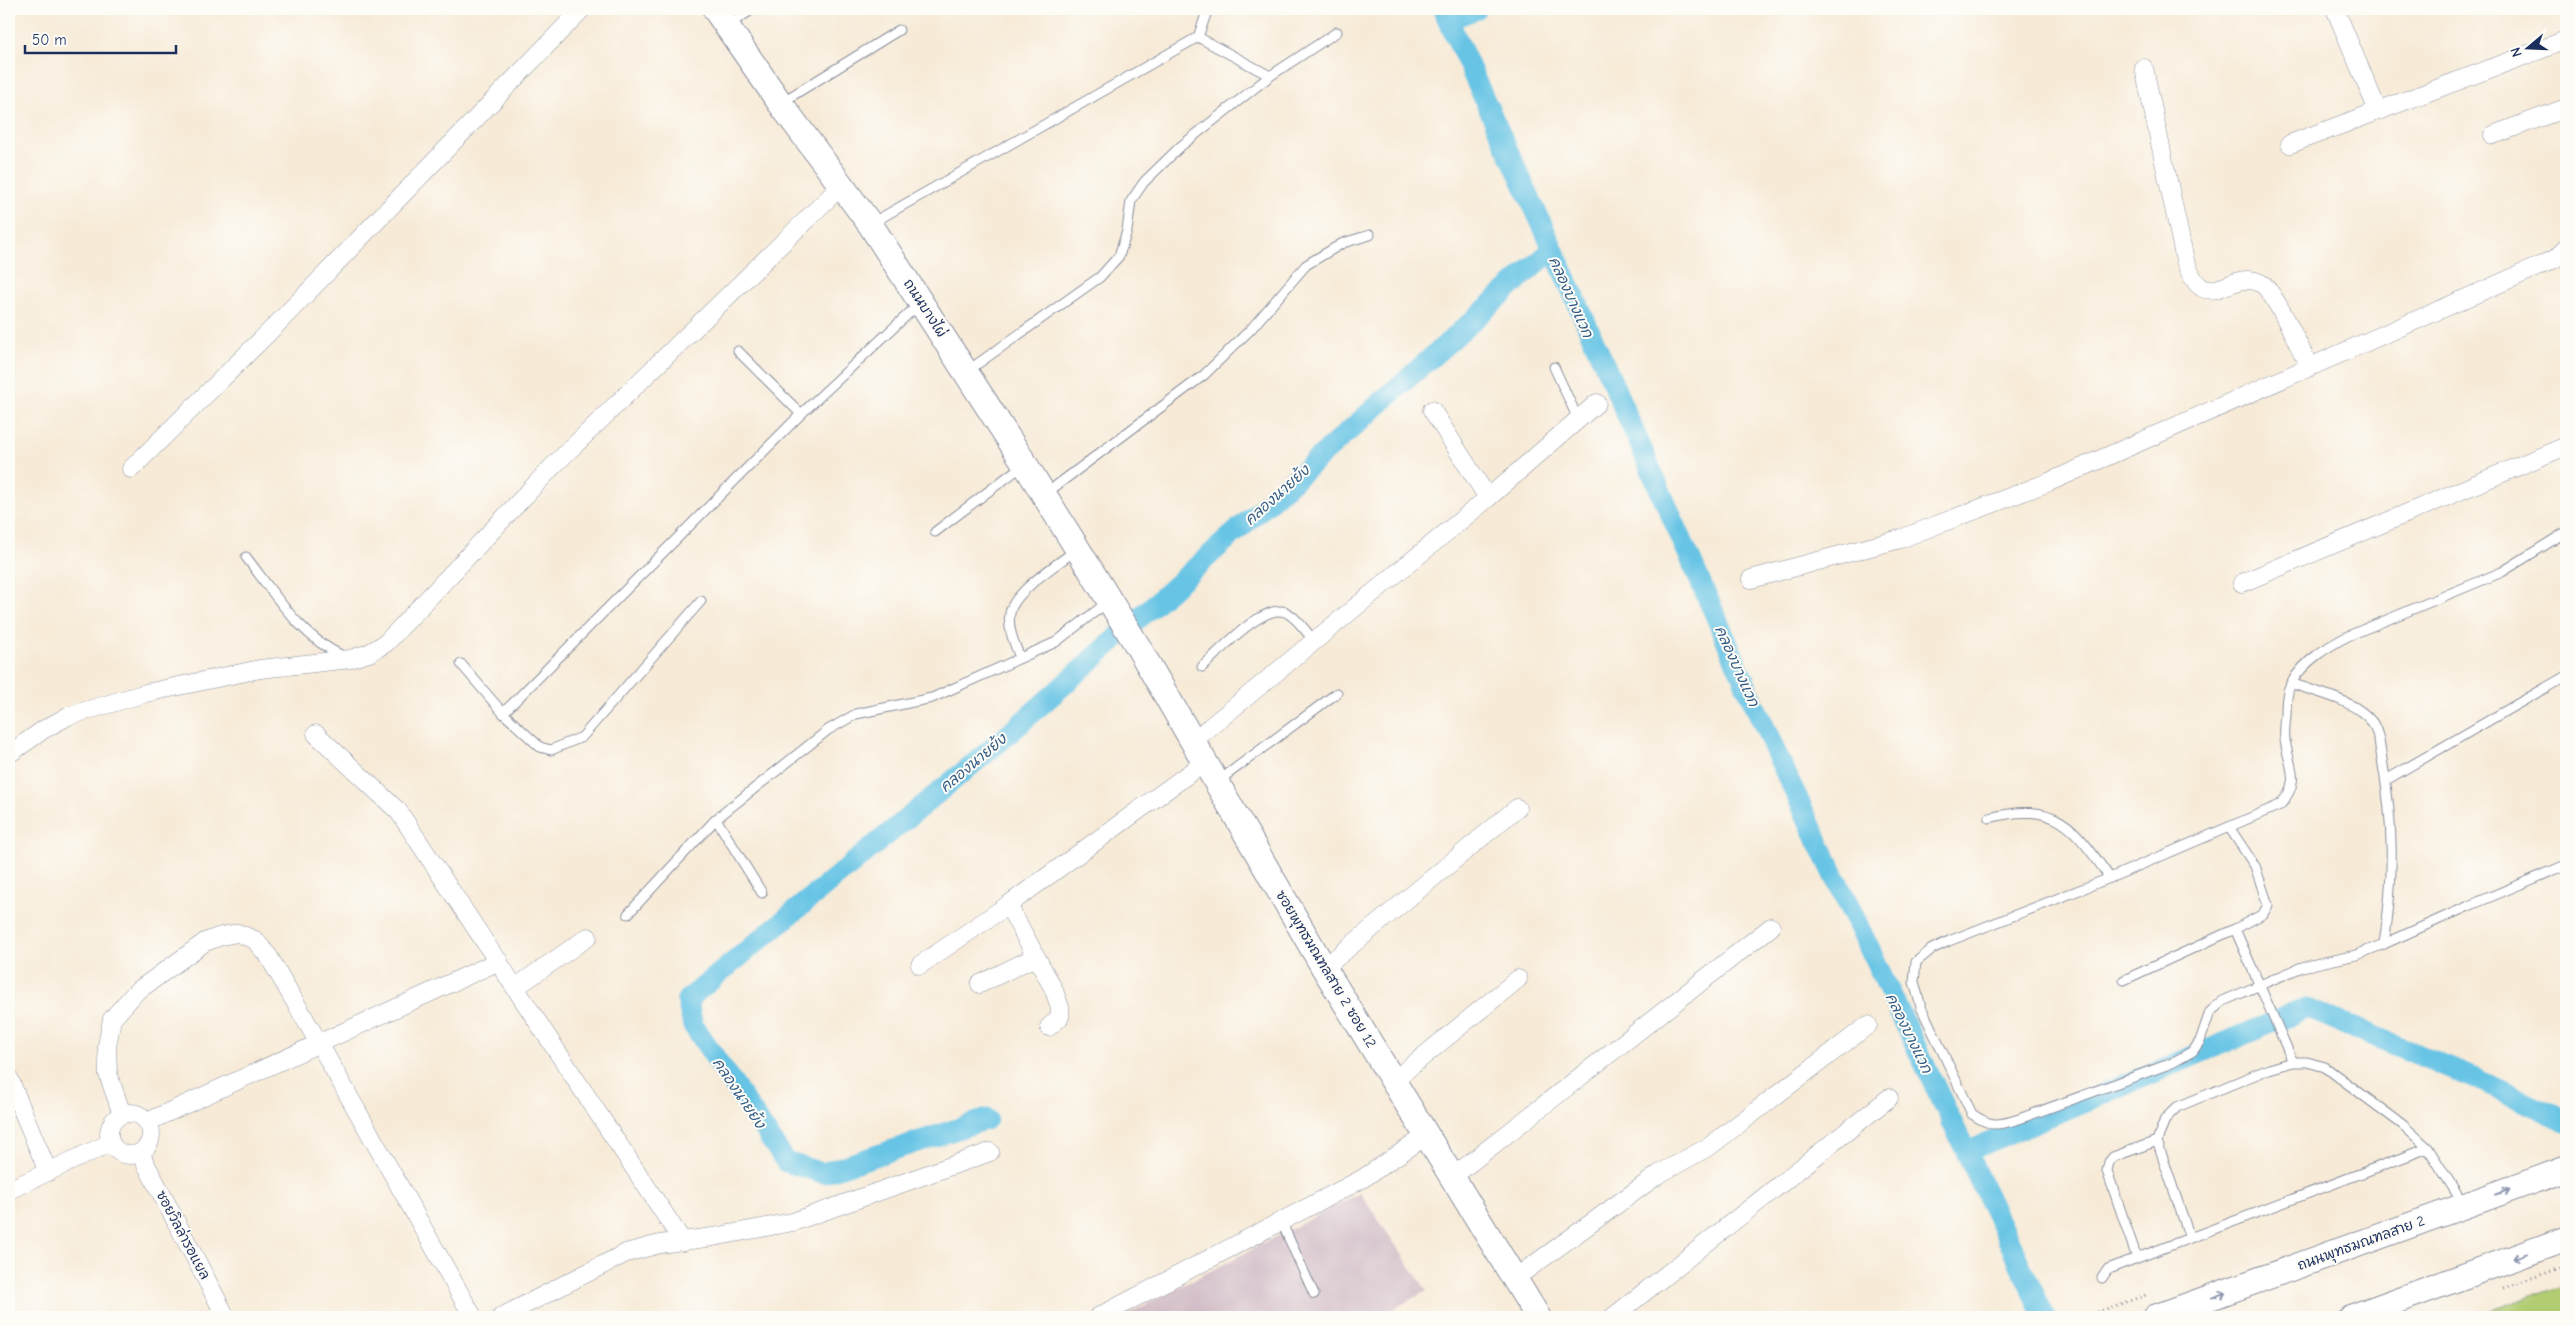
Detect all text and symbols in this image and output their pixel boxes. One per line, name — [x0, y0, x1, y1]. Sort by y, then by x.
scale bar — [25, 22, 176, 54]
north arrow — [2502, 22, 2552, 72]
text: 50 m — [32, 31, 67, 49]
text: N — [2507, 45, 2526, 59]
water label: คลองบางแวก — [1545, 254, 1597, 341]
street label: ถนนบางไผ่ — [900, 275, 951, 340]
water label: คลองนายย้ง — [1240, 460, 1314, 529]
water label: คลองบางแวก — [1711, 623, 1763, 710]
water label: คลองนายย้ง — [936, 728, 1011, 796]
street label: ซอยพุทธมณฑลสาย 2 ซอย 12 — [1271, 887, 1380, 1051]
water label: คลองบางแวก — [1882, 990, 1937, 1077]
water label: คลองนายย้ง — [709, 1054, 771, 1133]
one-way arrow — [2495, 1187, 2510, 1196]
street label: ซอยวิลล่ารอแยล — [152, 1188, 214, 1282]
street label: ถนนพุทธมณฑลสาย 2 — [2295, 1212, 2427, 1275]
one-way arrow — [2513, 1252, 2529, 1261]
one-way arrow — [2210, 1290, 2226, 1299]

